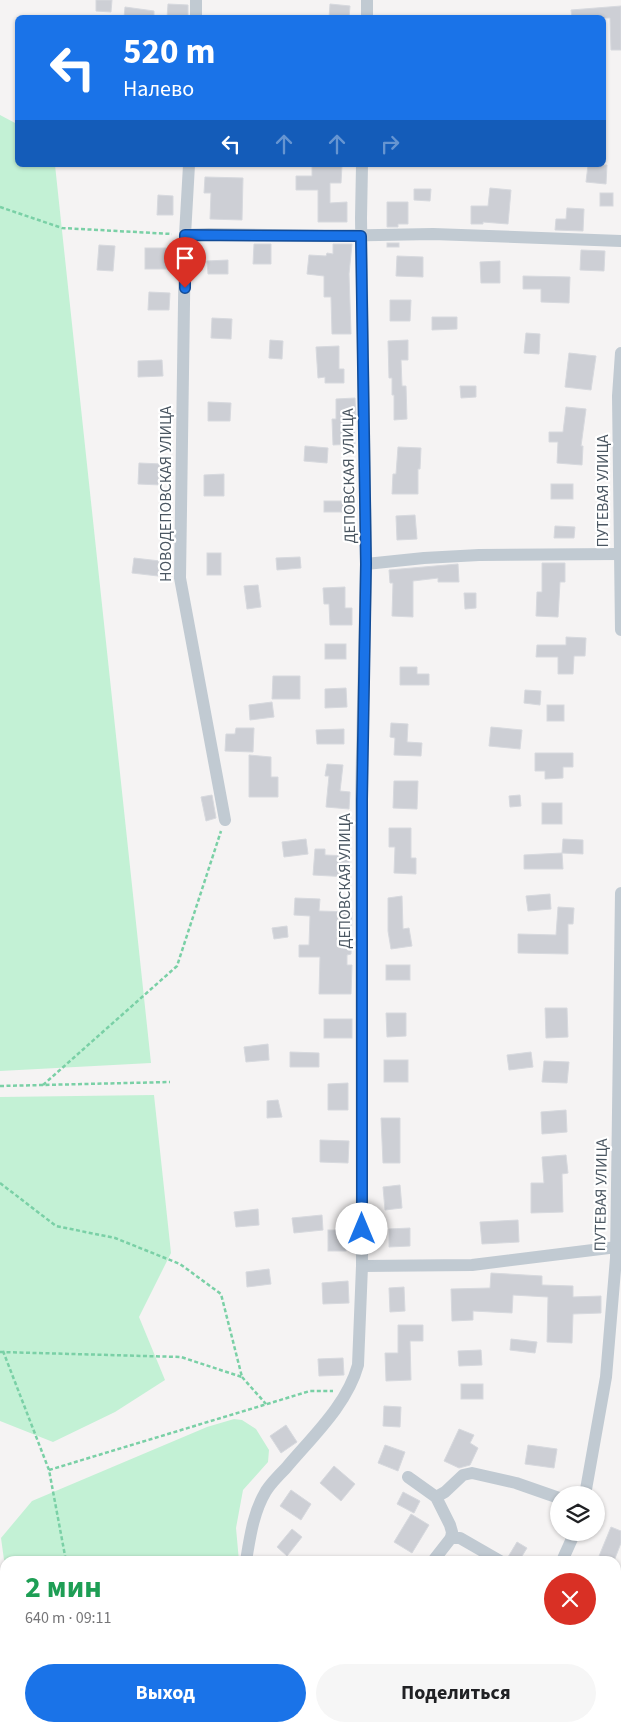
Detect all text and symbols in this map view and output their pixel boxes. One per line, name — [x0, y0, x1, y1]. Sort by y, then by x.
text: 520 m — [123, 27, 215, 77]
icon: left — [40, 35, 105, 100]
text: Налево — [123, 73, 194, 105]
icon: left — [217, 130, 245, 158]
icon: ahead — [270, 130, 298, 158]
icon: ahead — [323, 130, 351, 158]
icon: right — [376, 130, 404, 158]
pin — [164, 237, 206, 288]
icon: arrive — [171, 244, 199, 272]
street label: НОВОДЕПОВСКАЯ УЛИЦА — [155, 406, 177, 582]
street label: ДЕПОВСКАЯ УЛИЦА — [337, 408, 361, 544]
street label: ПУТЕВАЯ УЛИЦА — [592, 434, 614, 547]
street label: ДЕПОВСКАЯ УЛИЦА — [334, 813, 356, 949]
street label: ПУТЕВАЯ УЛИЦА — [589, 1138, 613, 1252]
position arrow — [335, 1202, 387, 1254]
map controls — [550, 1486, 605, 1541]
button: layers — [550, 1486, 605, 1541]
text: 2 мин — [25, 1566, 102, 1609]
button: close — [544, 1573, 596, 1625]
text: 640 m · 09:11 — [25, 1607, 112, 1629]
button: Выход — [25, 1664, 306, 1722]
button: Поделиться — [316, 1664, 596, 1722]

